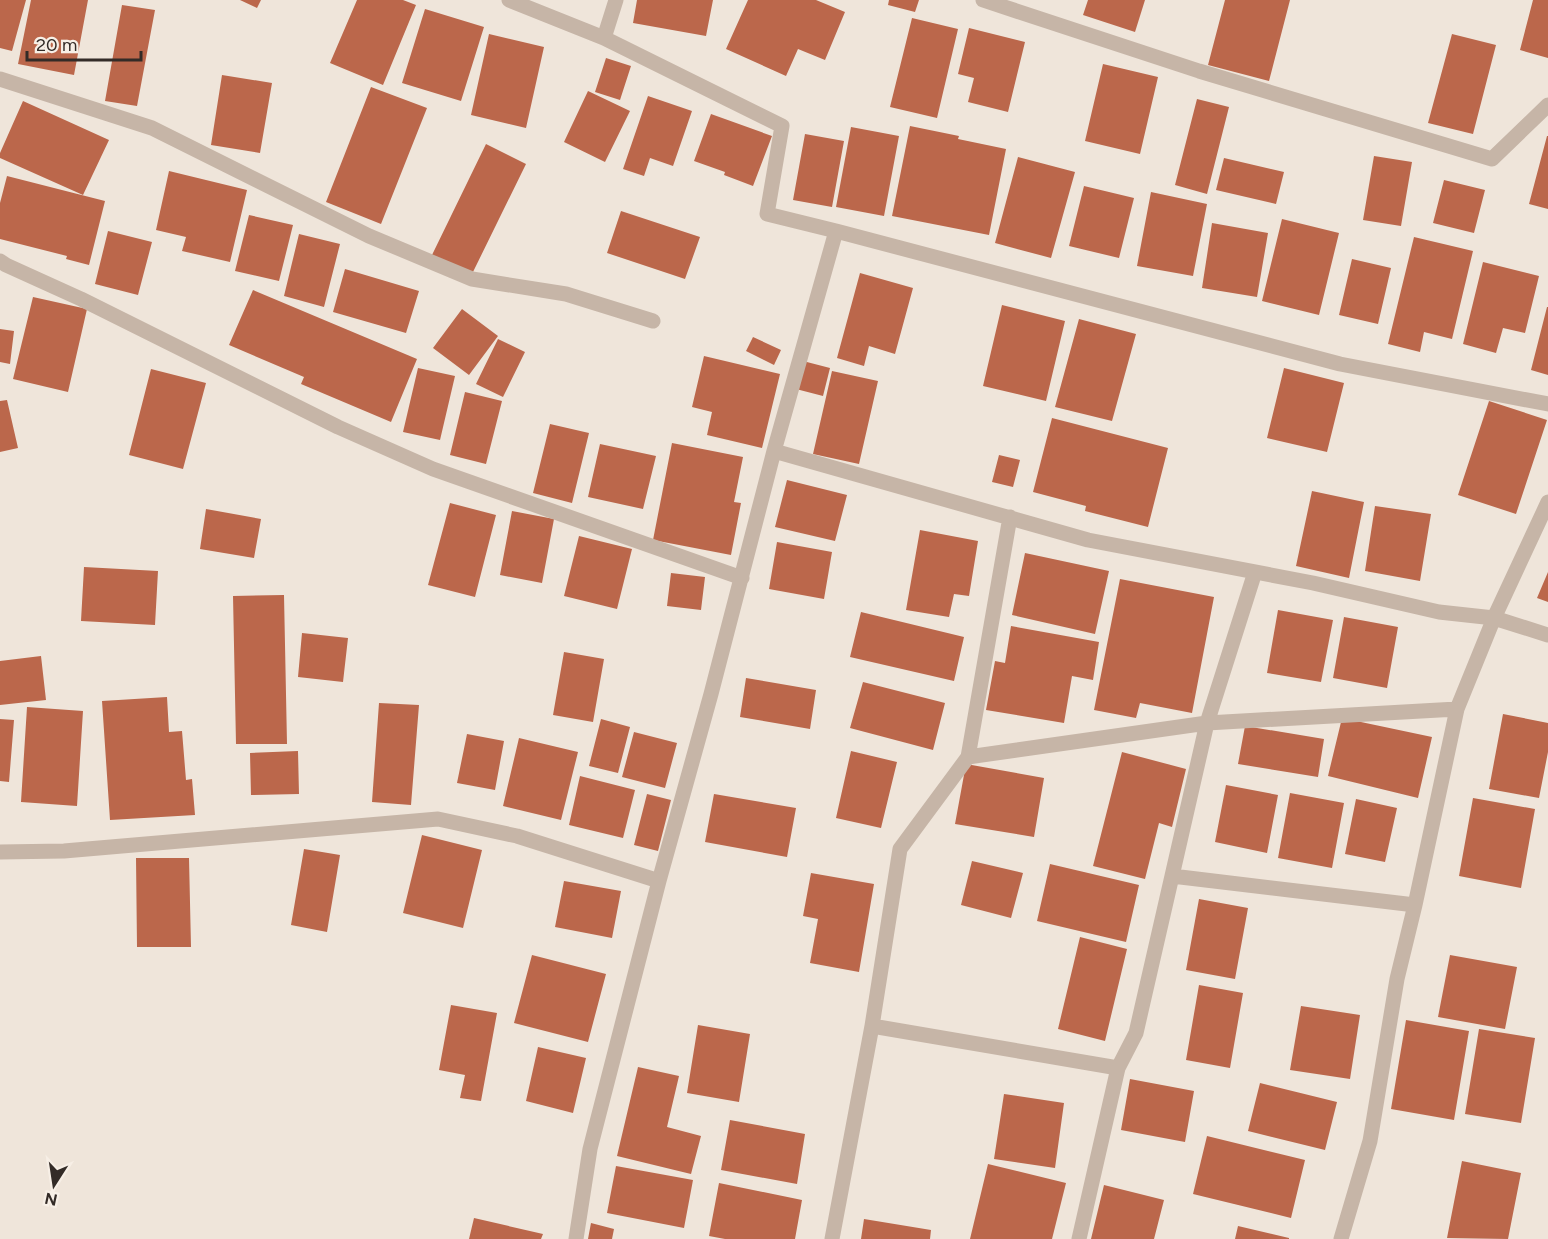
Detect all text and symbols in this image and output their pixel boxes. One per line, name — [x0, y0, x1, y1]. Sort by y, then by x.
scale bar — [27, 24, 141, 62]
text: 20 m — [36, 34, 77, 56]
north arrow — [24, 1155, 84, 1215]
text: N — [43, 1189, 59, 1210]

